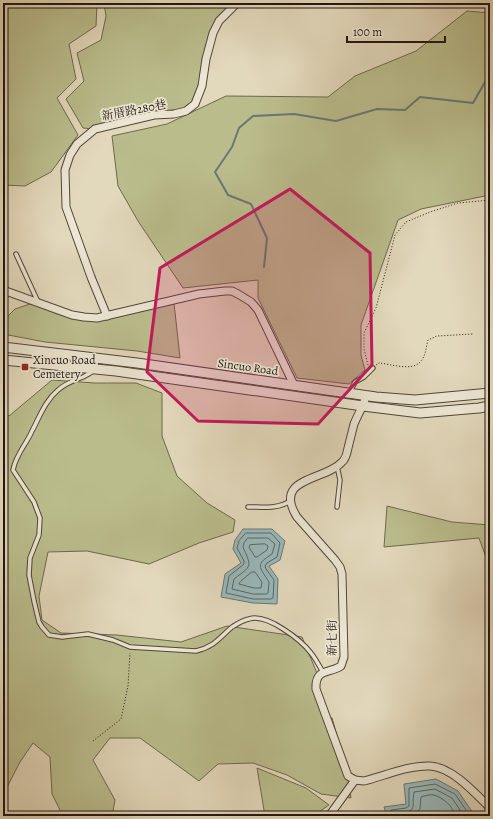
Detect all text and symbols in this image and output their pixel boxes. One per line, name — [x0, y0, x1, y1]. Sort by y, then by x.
scale bar — [347, 18, 445, 44]
text: 100 m — [353, 24, 382, 40]
street label: 新厝路280巷 — [100, 96, 168, 124]
place label: Xincuo Road Cemetery — [33, 352, 96, 382]
street label: Sincuo Road — [217, 355, 280, 379]
marker: Xincuo Road Cemetery — [20, 362, 30, 372]
street label: 新七街 — [324, 619, 340, 656]

